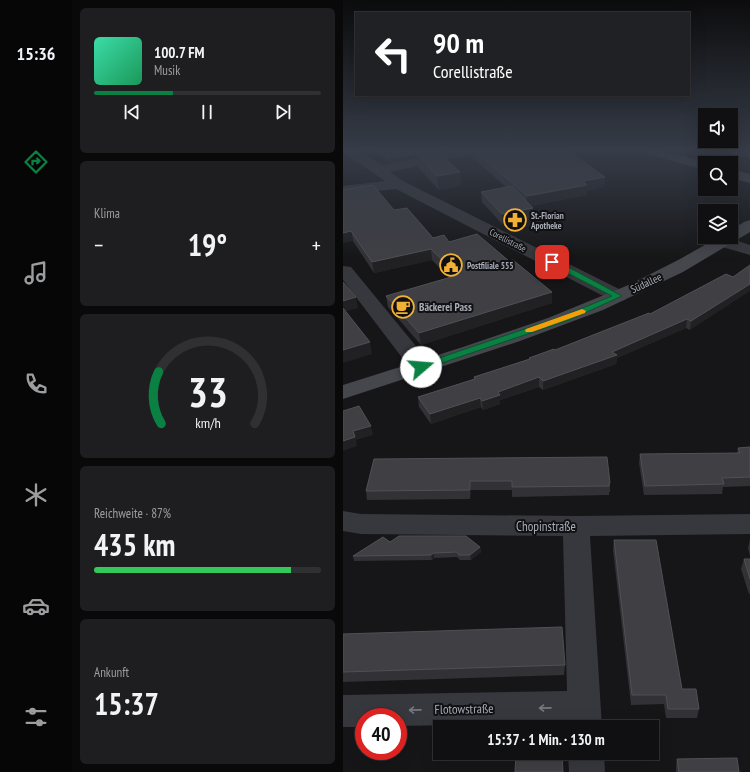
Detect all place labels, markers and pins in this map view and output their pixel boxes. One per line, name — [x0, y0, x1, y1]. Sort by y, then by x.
pharmacy icon: St.-Florian Apotheke — [502, 207, 528, 233]
place label: St.-Florian Apotheke — [530, 210, 564, 231]
pin — [535, 245, 569, 279]
public building icon: Postfiliale 555 — [438, 252, 464, 278]
place label: Postfiliale 555 — [467, 260, 514, 271]
cafe icon: Bäckerei Pass — [390, 294, 416, 320]
place label: Bäckerei Pass — [419, 300, 472, 314]

